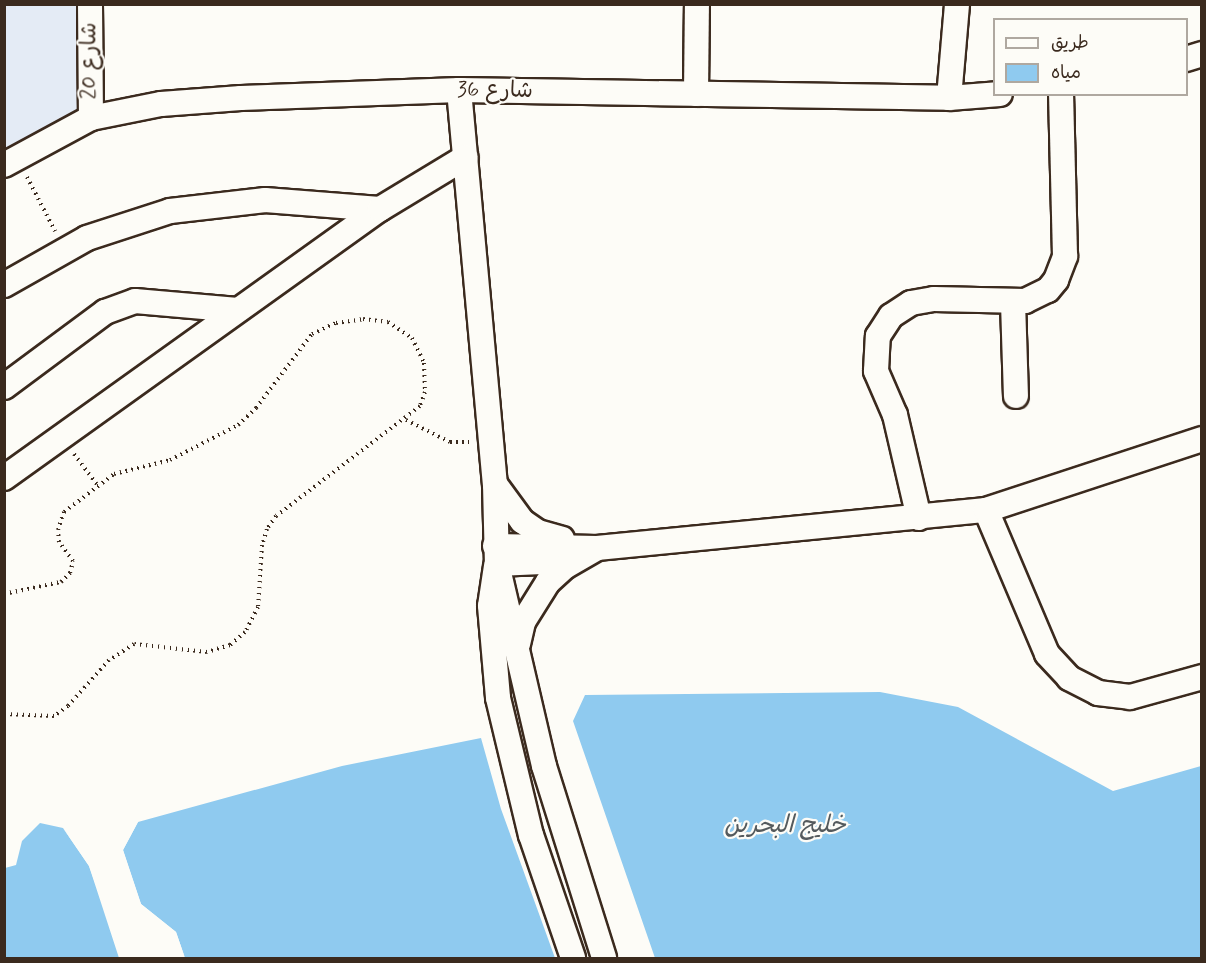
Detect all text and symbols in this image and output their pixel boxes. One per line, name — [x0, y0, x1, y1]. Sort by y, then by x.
legend — [993, 18, 1188, 96]
street label: شارع 20 — [77, 23, 103, 99]
text: طريق — [1051, 31, 1089, 55]
text: مياه — [1051, 61, 1081, 85]
street label: شارع 36 — [457, 77, 533, 105]
water label: خليج البحرين — [724, 812, 846, 840]

